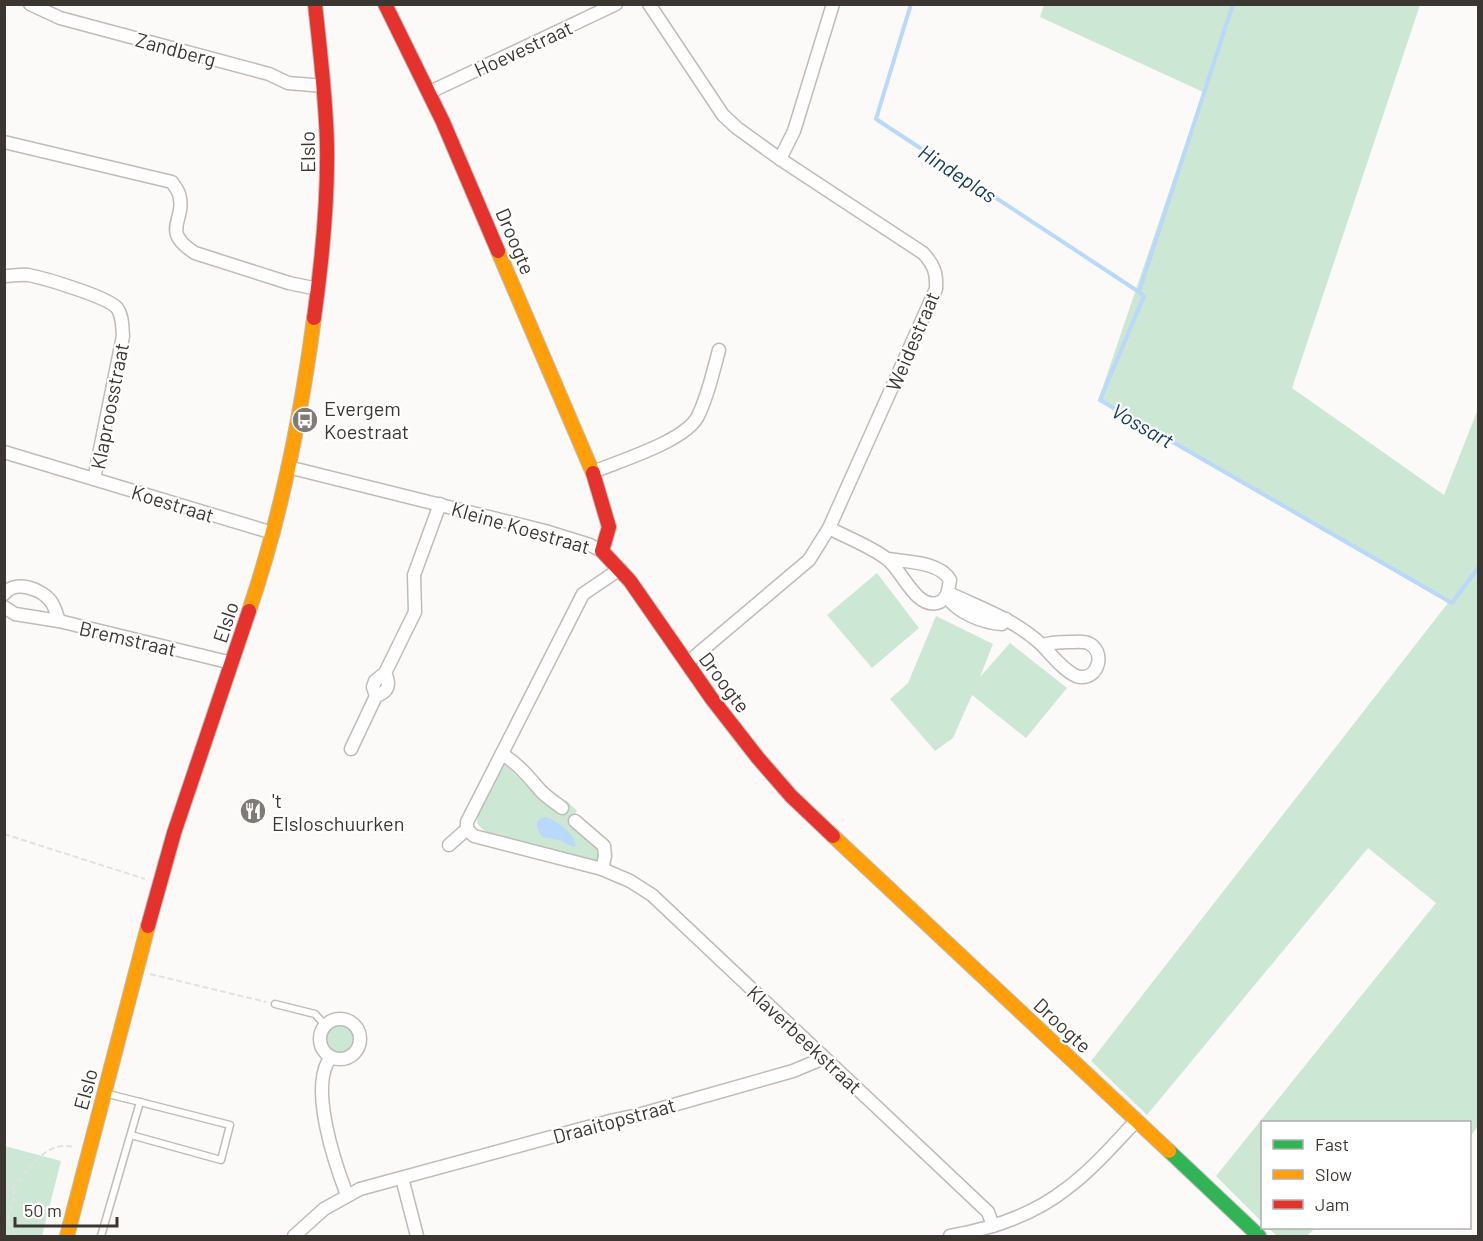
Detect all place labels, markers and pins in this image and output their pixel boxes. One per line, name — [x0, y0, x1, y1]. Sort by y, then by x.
place label: Evergem Koestraat — [324, 396, 409, 443]
bus stop icon: Evergem Koestraat — [290, 405, 320, 435]
place label: 't Elsloschuurken — [272, 788, 404, 835]
restaurant icon: 't Elsloschuurken — [238, 796, 268, 826]

